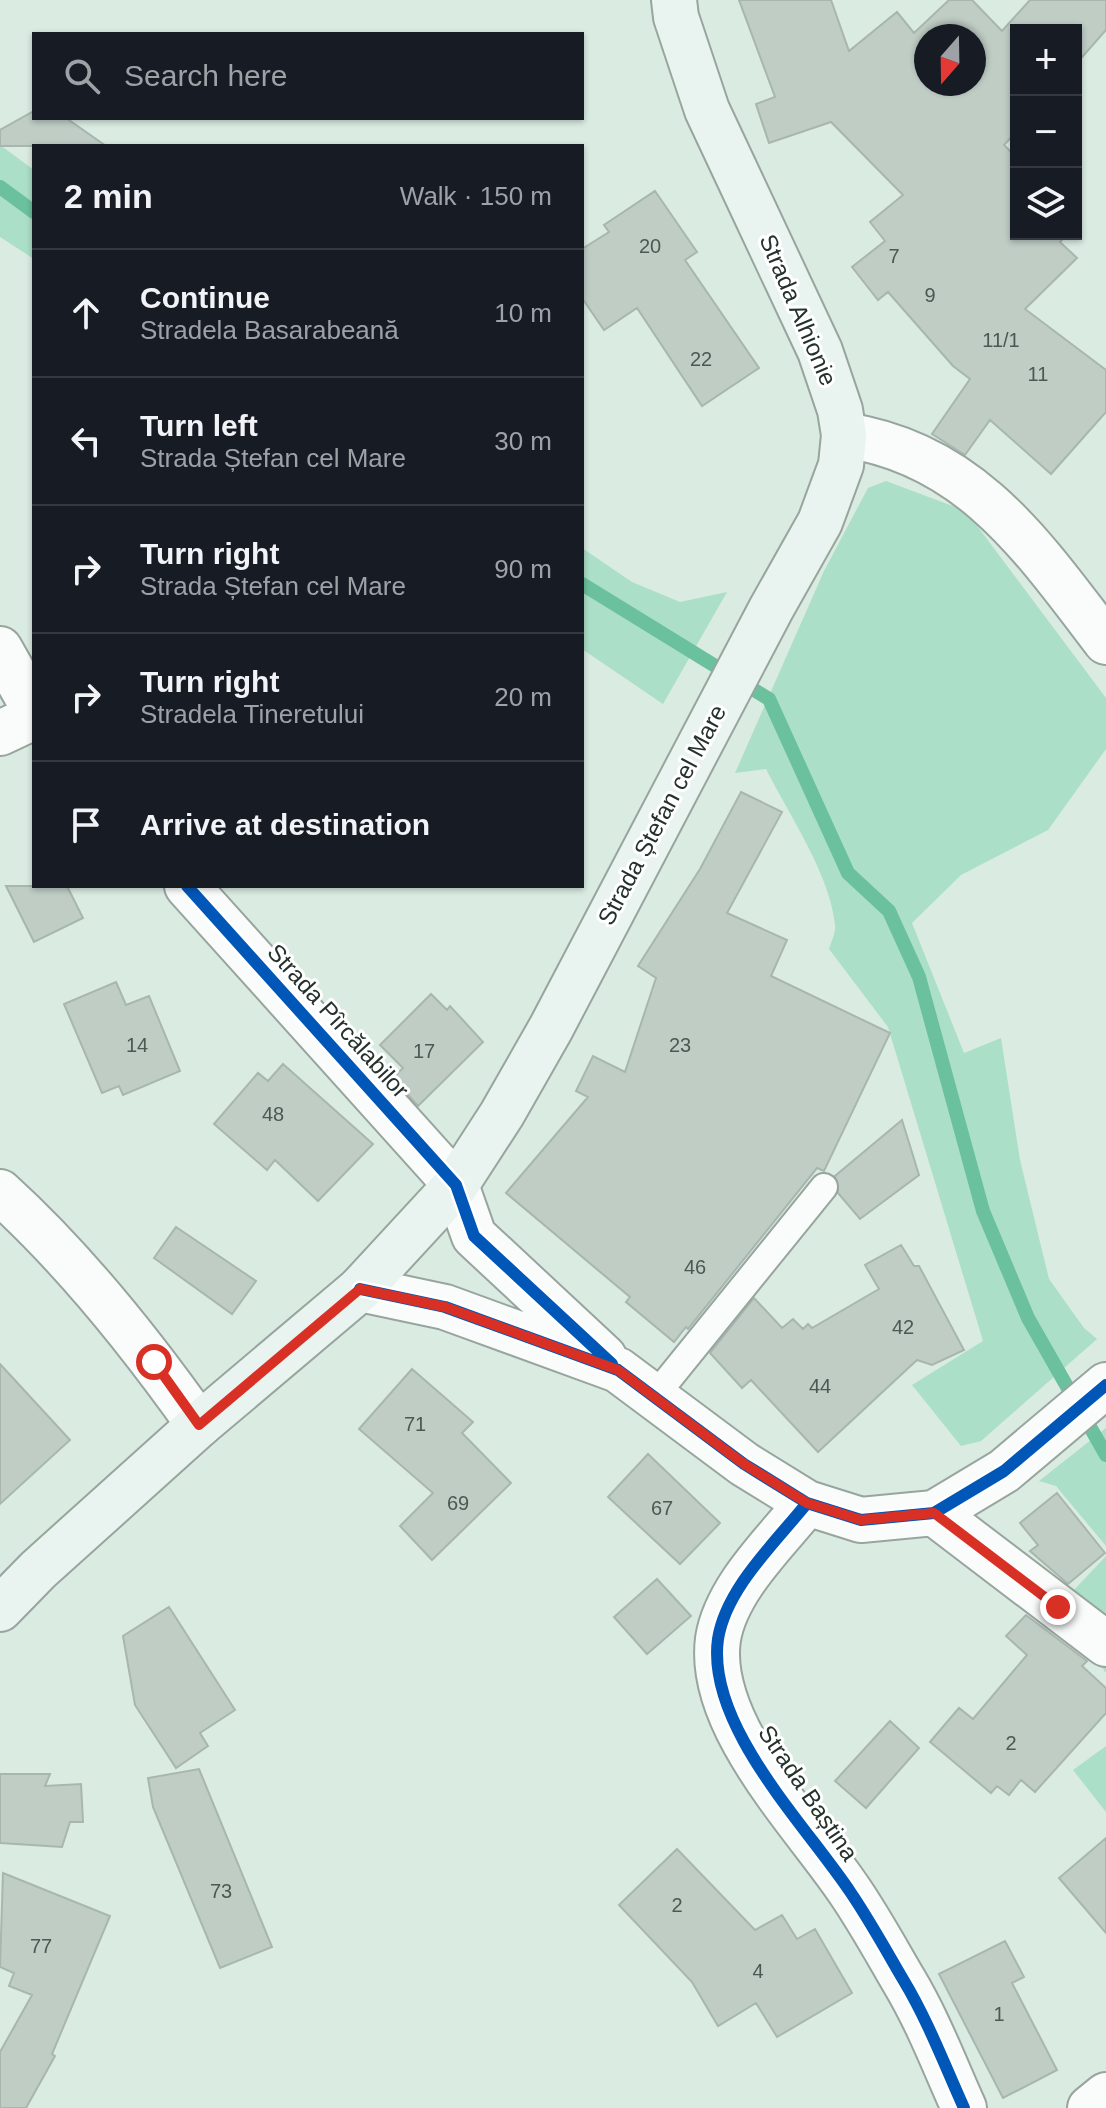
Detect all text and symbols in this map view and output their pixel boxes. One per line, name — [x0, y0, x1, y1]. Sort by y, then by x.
north arrow — [914, 24, 986, 96]
map controls — [1010, 24, 1082, 240]
button: + — [1010, 24, 1082, 96]
search box — [32, 32, 584, 120]
icon: search — [60, 54, 104, 98]
text: Search here — [124, 59, 287, 92]
button: − — [1010, 96, 1082, 168]
button: layers — [1010, 168, 1082, 240]
text: 2 min — [64, 177, 153, 215]
text: Walk · 150 m — [400, 181, 552, 211]
street label: Strada Alhionie — [754, 230, 842, 389]
house number: 20 — [639, 235, 661, 257]
house number: 7 — [888, 245, 900, 267]
text: Continue — [140, 281, 270, 314]
house number: 9 — [924, 284, 936, 306]
icon: ahead — [64, 291, 108, 335]
text: 10 m — [494, 298, 552, 328]
text: Stradela Basarabeană — [140, 315, 399, 345]
house number: 11/1 — [982, 329, 1020, 351]
house number: 22 — [690, 348, 712, 370]
house number: 11 — [1028, 363, 1048, 385]
text: Turn left — [140, 409, 258, 442]
icon: left — [64, 419, 108, 463]
text: 30 m — [494, 426, 552, 456]
text: Strada Ștefan cel Mare — [140, 443, 406, 473]
text: Turn right — [140, 537, 279, 570]
icon: right — [64, 547, 108, 591]
text: 90 m — [494, 554, 552, 584]
text: Strada Ștefan cel Mare — [140, 571, 406, 601]
text: Turn right — [140, 665, 279, 698]
icon: right — [64, 675, 108, 719]
text: 20 m — [494, 682, 552, 712]
text: Stradela Tineretului — [140, 699, 364, 729]
street label: Strada Ștefan cel Mare — [592, 700, 731, 929]
icon: arrive — [64, 803, 108, 847]
text: Arrive at destination — [140, 808, 430, 841]
street label: Strada Pîrcălabilor — [262, 938, 414, 1103]
house number: 14 — [126, 1034, 148, 1056]
house number: 23 — [669, 1034, 691, 1056]
house number: 17 — [413, 1040, 435, 1062]
house number: 48 — [262, 1103, 284, 1125]
house number: 46 — [684, 1256, 706, 1278]
house number: 42 — [892, 1316, 914, 1338]
route start — [136, 1344, 172, 1380]
house number: 44 — [809, 1375, 831, 1397]
house number: 71 — [404, 1413, 426, 1435]
house number: 69 — [447, 1492, 469, 1514]
house number: 67 — [651, 1497, 673, 1519]
route end — [1040, 1589, 1076, 1625]
street label: Strada Baștina — [753, 1720, 864, 1866]
house number: 2 — [1005, 1732, 1017, 1754]
house number: 73 — [210, 1880, 232, 1902]
house number: 2 — [671, 1894, 683, 1916]
house number: 77 — [30, 1935, 52, 1957]
house number: 4 — [752, 1960, 764, 1982]
house number: 1 — [993, 2003, 1005, 2025]

